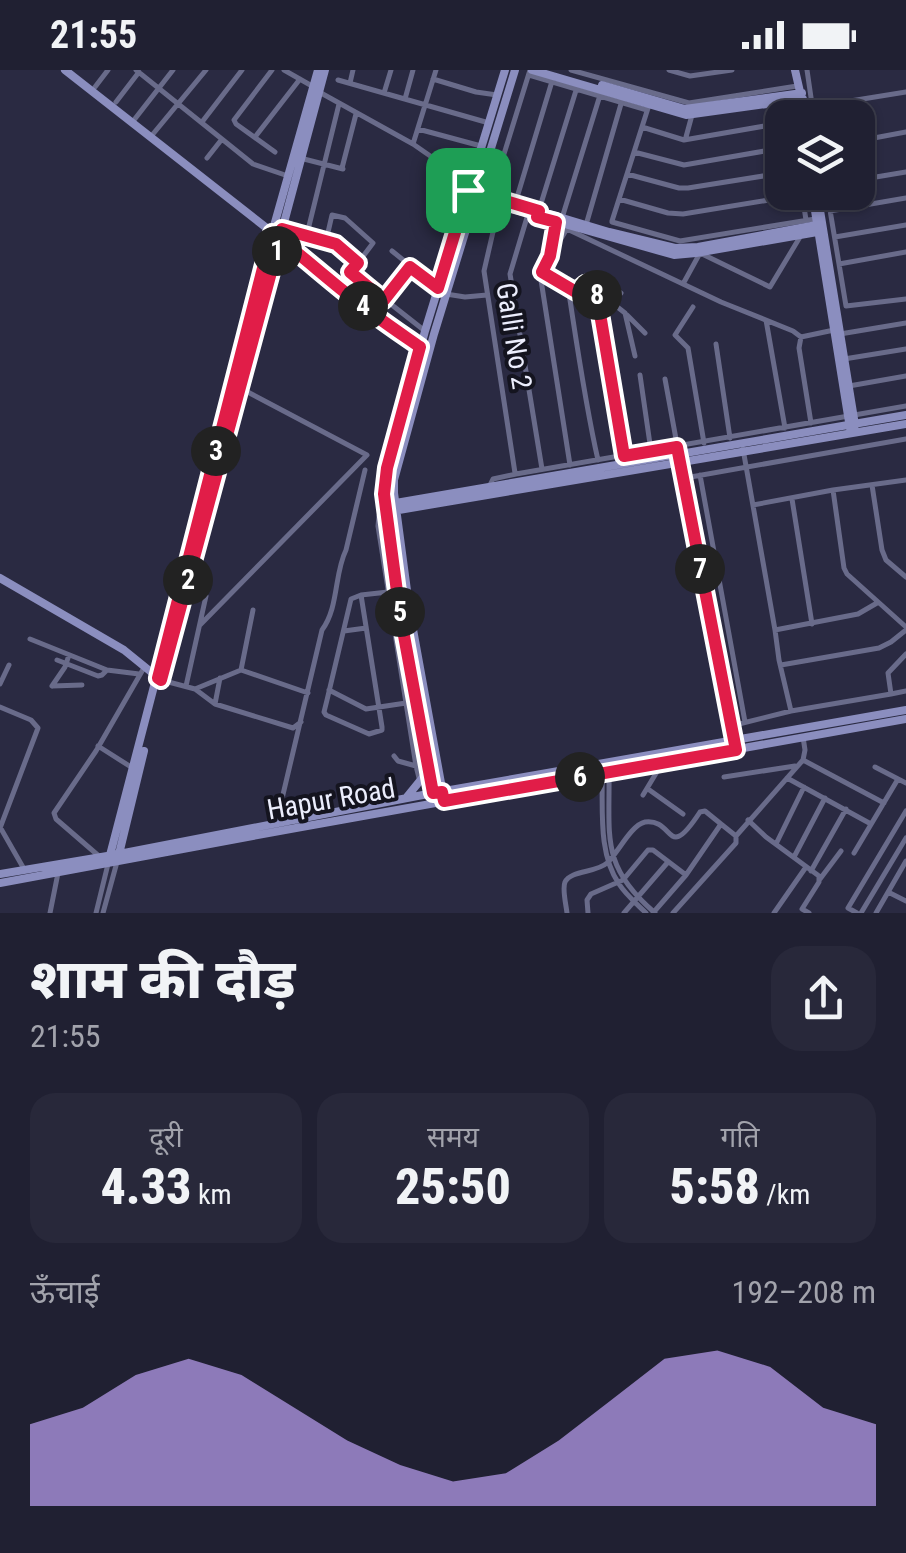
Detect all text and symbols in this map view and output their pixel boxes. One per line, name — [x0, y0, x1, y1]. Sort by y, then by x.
text: 21:55 — [50, 13, 137, 57]
map controls — [765, 100, 875, 210]
button: layers — [765, 100, 875, 210]
pin — [426, 148, 511, 233]
icon: arrive — [441, 163, 496, 218]
pin: 1 — [252, 226, 302, 276]
text: 1 — [270, 234, 284, 267]
pin: 8 — [572, 270, 622, 320]
text: 8 — [590, 278, 604, 311]
street label: Galli No 2 — [489, 280, 539, 392]
pin: 4 — [338, 281, 388, 331]
text: 4 — [356, 289, 370, 322]
pin: 3 — [191, 426, 241, 476]
text: 3 — [209, 434, 223, 467]
pin: 7 — [675, 544, 725, 594]
text: 7 — [693, 552, 707, 585]
pin: 2 — [163, 555, 213, 605]
text: 2 — [181, 563, 195, 596]
pin: 5 — [375, 587, 425, 637]
text: 5 — [393, 595, 407, 628]
pin: 6 — [555, 752, 605, 802]
text: 6 — [573, 760, 587, 793]
street label: Hapur Road — [264, 772, 398, 826]
button: share — [771, 946, 876, 1051]
text: शाम की दौड़ — [30, 947, 295, 1011]
text: 21:55 — [30, 1017, 101, 1055]
text: दूरी — [149, 1121, 183, 1154]
text: समय — [427, 1121, 479, 1154]
text: गति — [721, 1121, 759, 1154]
text: 4.33 — [100, 1158, 191, 1216]
text: 25:50 — [395, 1158, 511, 1216]
text: 5:58 — [670, 1158, 760, 1216]
text: km — [191, 1178, 232, 1211]
text: /km — [760, 1178, 810, 1211]
text: ऊँचाई — [30, 1273, 99, 1311]
text: 192–208 m — [731, 1273, 876, 1311]

